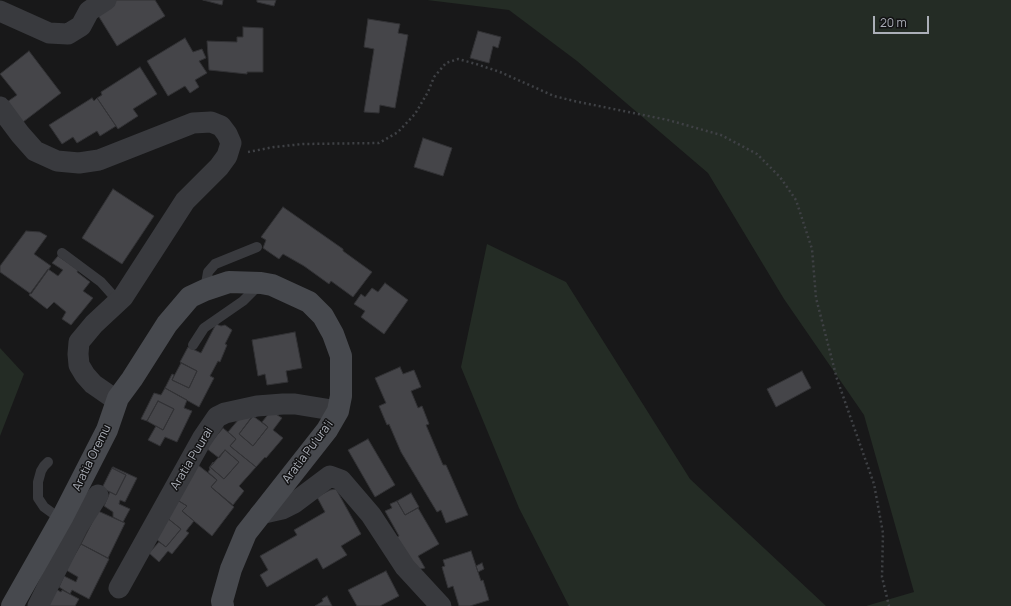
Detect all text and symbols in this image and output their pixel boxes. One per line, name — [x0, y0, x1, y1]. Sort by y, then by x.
scale bar — [875, 8, 931, 34]
text: 20 m — [880, 14, 907, 31]
street label: Aratia Pu'ura'i — [280, 418, 336, 486]
street label: Aratia Oremu — [70, 422, 114, 494]
street label: Aratia Puurai — [168, 425, 216, 493]

